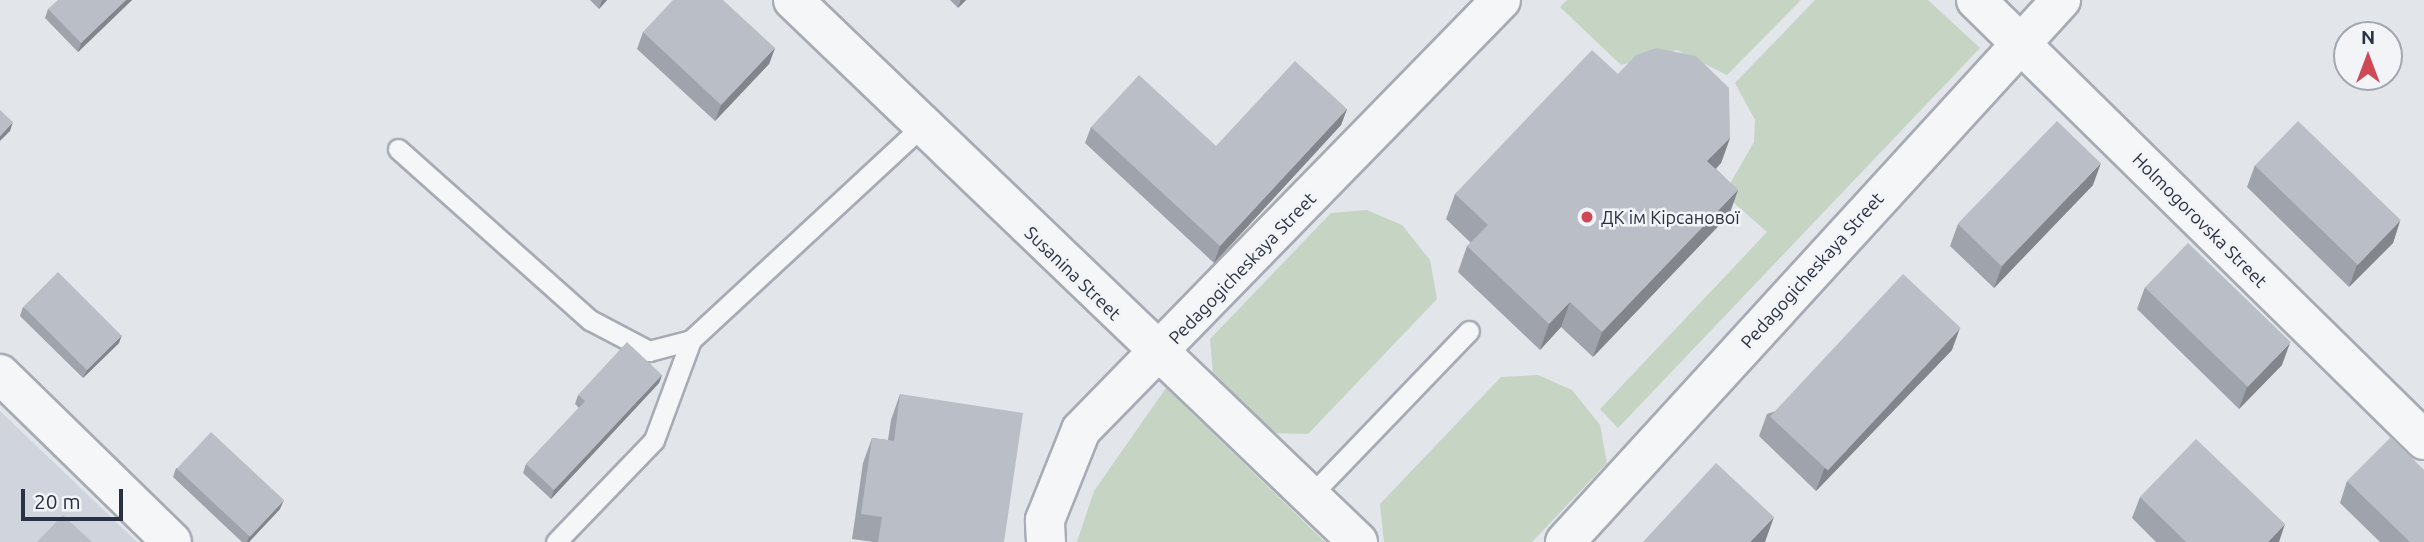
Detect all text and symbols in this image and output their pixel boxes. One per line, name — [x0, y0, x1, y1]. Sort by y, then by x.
north arrow — [2333, 21, 2403, 91]
text: N — [2361, 26, 2375, 48]
street label: Holmogorovska Street — [2128, 148, 2272, 292]
street label: Pedagogicheskaya Street — [1736, 187, 1888, 353]
street label: Pedagogicheskaya Street — [1164, 188, 1320, 348]
place label: ДК ім Кірсанової — [1601, 206, 1740, 228]
marker: ДК ім Кірсанової — [1579, 209, 1595, 225]
street label: Susanina Street — [1020, 222, 1126, 324]
scale bar — [24, 476, 126, 520]
text: 20 m — [34, 489, 81, 513]

